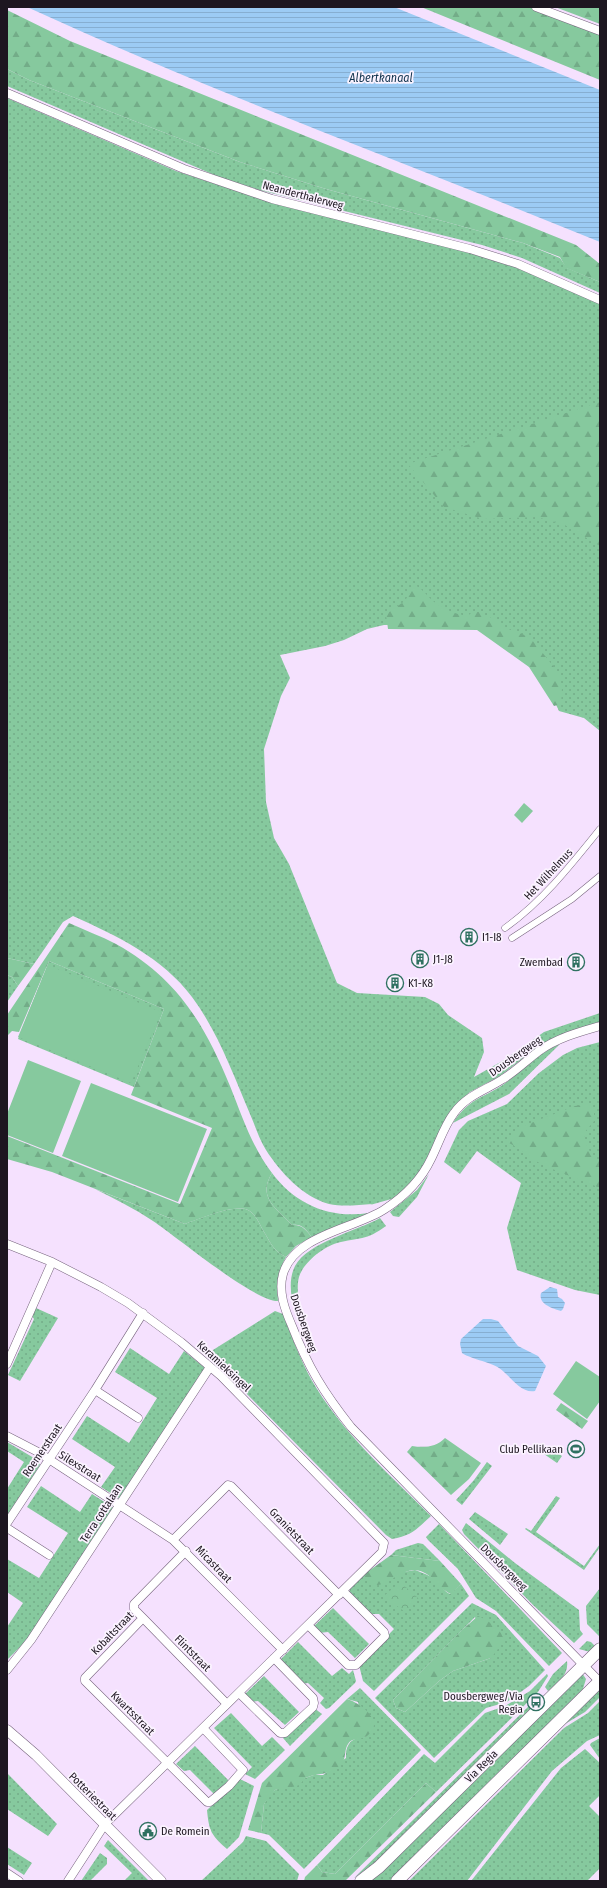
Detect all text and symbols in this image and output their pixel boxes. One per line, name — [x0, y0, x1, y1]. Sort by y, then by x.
water label: Albertkanaal — [348, 71, 413, 85]
street label: Neanderthalerweg — [261, 178, 345, 213]
street label: Het Wilhelmus — [521, 846, 576, 903]
building icon: I1-I8 — [459, 927, 479, 947]
place label: I1-I8 — [482, 931, 502, 944]
building icon: J1-J8 — [410, 949, 430, 969]
building icon: Zwembad — [566, 952, 586, 972]
place label: J1-J8 — [433, 953, 453, 966]
place label: Zwembad — [520, 956, 563, 969]
building icon: K1-K8 — [385, 973, 405, 993]
place label: K1-K8 — [408, 977, 433, 990]
street label: Dousbergweg — [487, 1033, 545, 1079]
street label: Dousbergweg — [288, 1292, 320, 1355]
street label: Keramieksingel — [194, 1338, 253, 1394]
street label: Roemerstraat — [20, 1421, 65, 1479]
sports icon: Club Pellikaan — [566, 1439, 586, 1459]
place label: Club Pellikaan — [500, 1443, 563, 1456]
street label: Silexstraat — [56, 1448, 104, 1485]
street label: Terra cottalaan — [78, 1482, 125, 1545]
street label: Granietstraat — [267, 1506, 317, 1557]
street label: Dousbergweg — [478, 1541, 530, 1594]
street label: Micastraat — [193, 1543, 235, 1586]
street label: Kobaltstraat — [89, 1609, 136, 1658]
street label: Flintstraat — [172, 1633, 214, 1674]
street label: Kwartsstraat — [108, 1689, 157, 1738]
place label: Dousbergweg/Via Regia — [444, 1690, 523, 1716]
bus stop icon: Dousbergweg/Via Regia — [526, 1692, 546, 1712]
street label: Via Regia — [462, 1747, 500, 1785]
street label: Potteriestraat — [66, 1770, 119, 1823]
public building icon: De Romein — [138, 1821, 158, 1841]
place label: De Romein — [161, 1825, 210, 1838]

